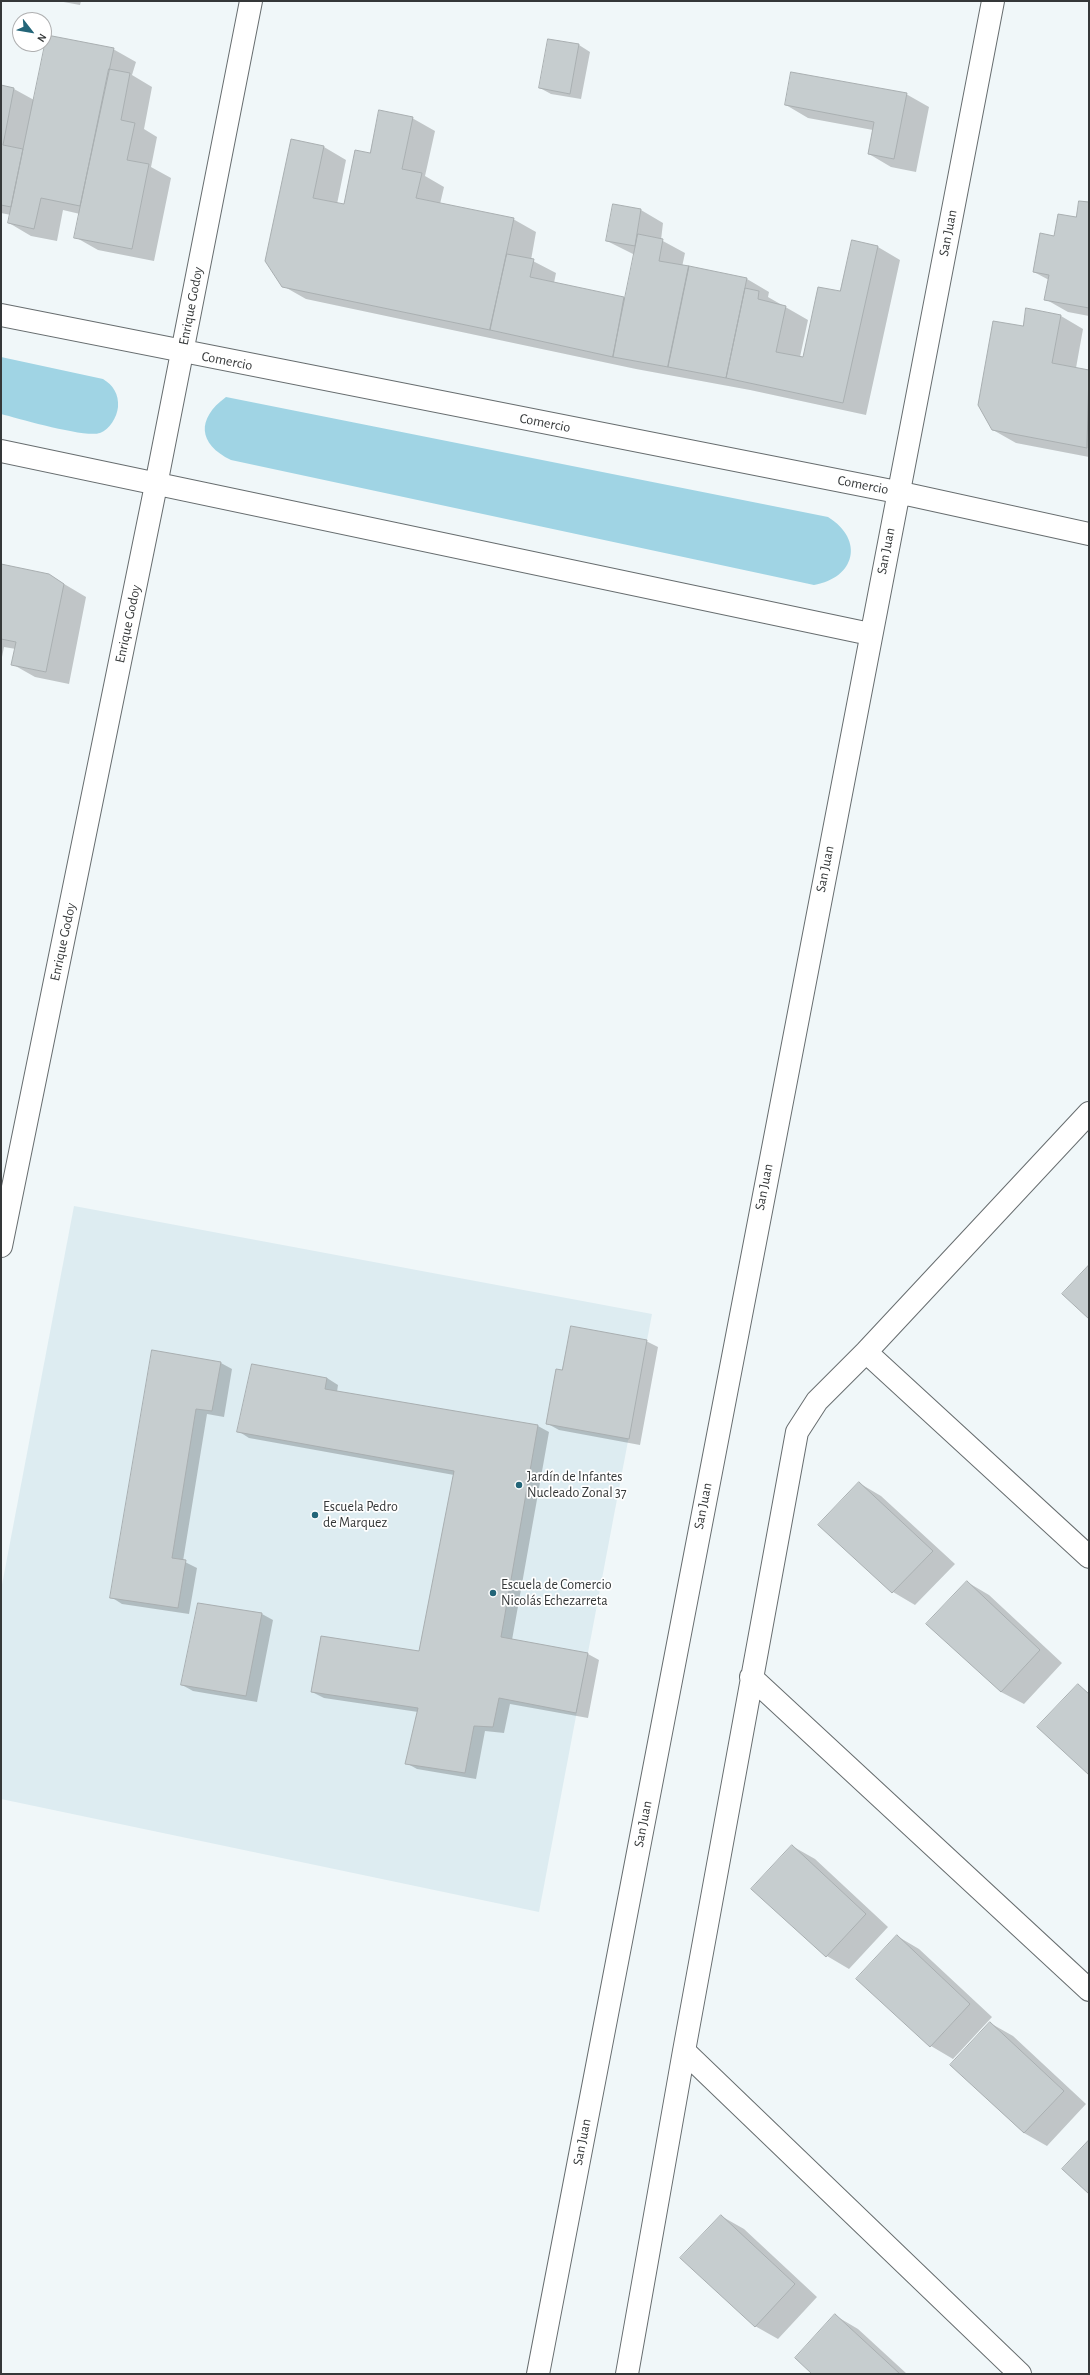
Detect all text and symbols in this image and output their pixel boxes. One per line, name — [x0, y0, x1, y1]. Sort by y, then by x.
north arrow — [12, 12, 52, 52]
text: N — [35, 32, 49, 44]
street label: San Juan — [935, 208, 961, 258]
street label: Enrique Godoy — [175, 265, 207, 347]
street label: Comercio — [200, 348, 254, 374]
street label: Comercio — [518, 410, 572, 436]
street label: Comercio — [836, 472, 890, 498]
street label: San Juan — [873, 526, 899, 576]
street label: Enrique Godoy — [112, 583, 144, 665]
street label: San Juan — [812, 844, 838, 894]
street label: Enrique Godoy — [47, 901, 79, 983]
street label: San Juan — [751, 1162, 777, 1212]
place label: Jardín de Infantes Nucleado Zonal 37 — [527, 1469, 627, 1502]
marker: Jardín de Infantes Nucleado Zonal 37 — [514, 1480, 524, 1490]
street label: San Juan — [690, 1481, 716, 1531]
place label: Escuela Pedro de Marquez — [323, 1499, 398, 1532]
marker: Escuela Pedro de Marquez — [310, 1510, 320, 1520]
place label: Escuela de Comercio Nicolás Echezarreta — [501, 1577, 612, 1610]
marker: Escuela de Comercio Nicolás Echezarreta — [488, 1588, 498, 1598]
street label: San Juan — [630, 1799, 656, 1849]
street label: San Juan — [569, 2117, 595, 2167]

